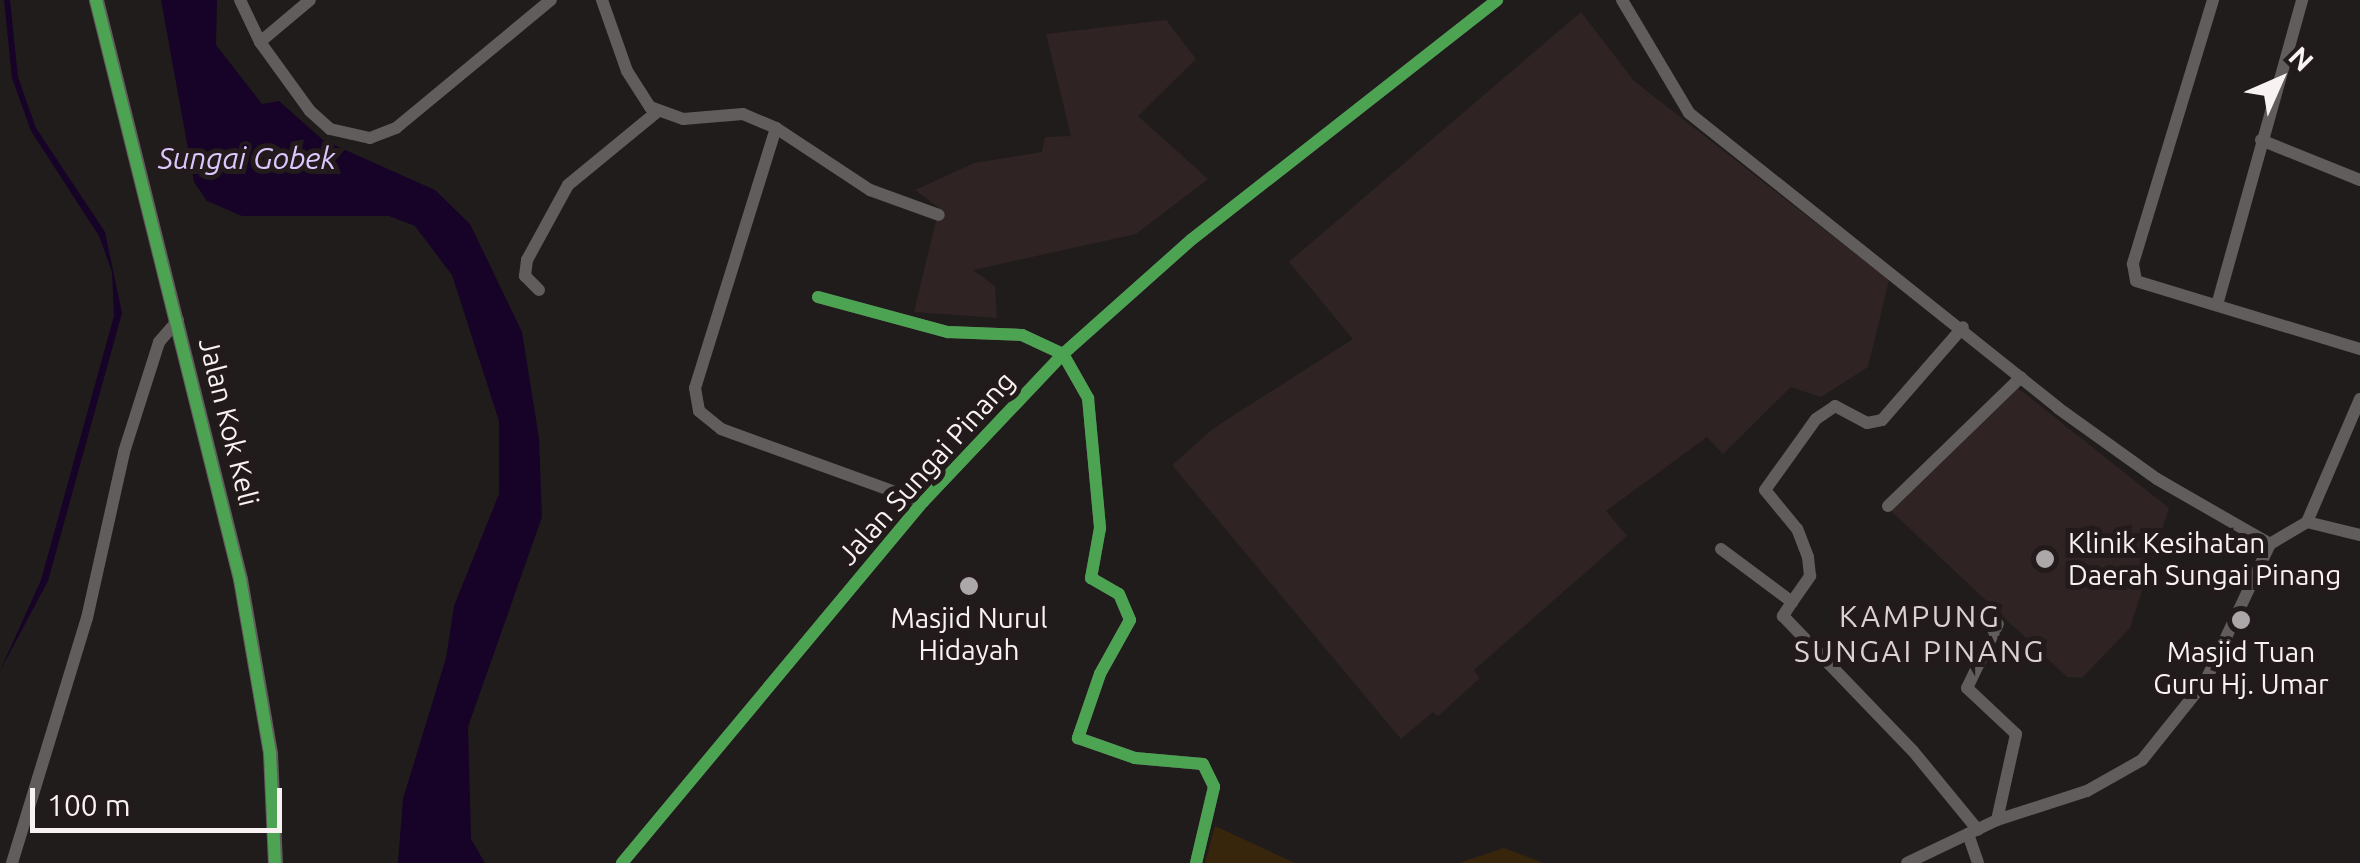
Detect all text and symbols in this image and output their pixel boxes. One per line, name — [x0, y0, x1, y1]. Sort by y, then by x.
north arrow — [2230, 30, 2330, 130]
text: N — [2283, 40, 2320, 77]
water label: Sungai Gobek — [158, 140, 336, 176]
street label: Jalan Kok Keli — [192, 334, 266, 510]
street label: Jalan Sungai Pinang — [830, 364, 1022, 572]
place label: Klinik Kesihatan Daerah Sungai Pinang — [2068, 526, 2341, 592]
marker: Klinik Kesihatan Daerah Sungai Pinang — [2032, 546, 2058, 572]
marker: Masjid Nurul Hidayah — [958, 575, 980, 597]
district label: KAMPUNG SUNGAI PINANG — [1794, 598, 2046, 668]
place label: Masjid Nurul Hidayah — [890, 601, 1048, 667]
marker: Masjid Tuan Guru Hj. Umar — [2230, 609, 2252, 631]
place label: Masjid Tuan Guru Hj. Umar — [2153, 635, 2329, 701]
scale bar — [35, 768, 288, 830]
text: 100 m — [47, 788, 131, 822]

